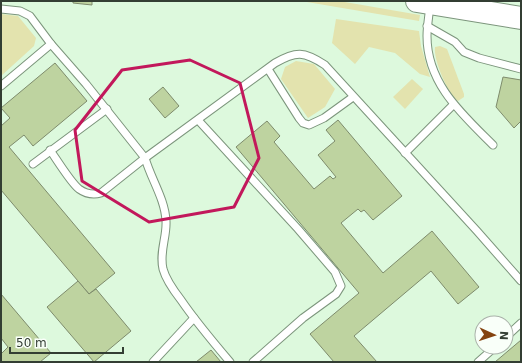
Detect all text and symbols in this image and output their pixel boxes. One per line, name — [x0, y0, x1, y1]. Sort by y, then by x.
north arrow — [474, 315, 514, 355]
scale bar — [10, 329, 123, 355]
text: N — [497, 331, 510, 340]
text: 50 m — [16, 336, 47, 350]

